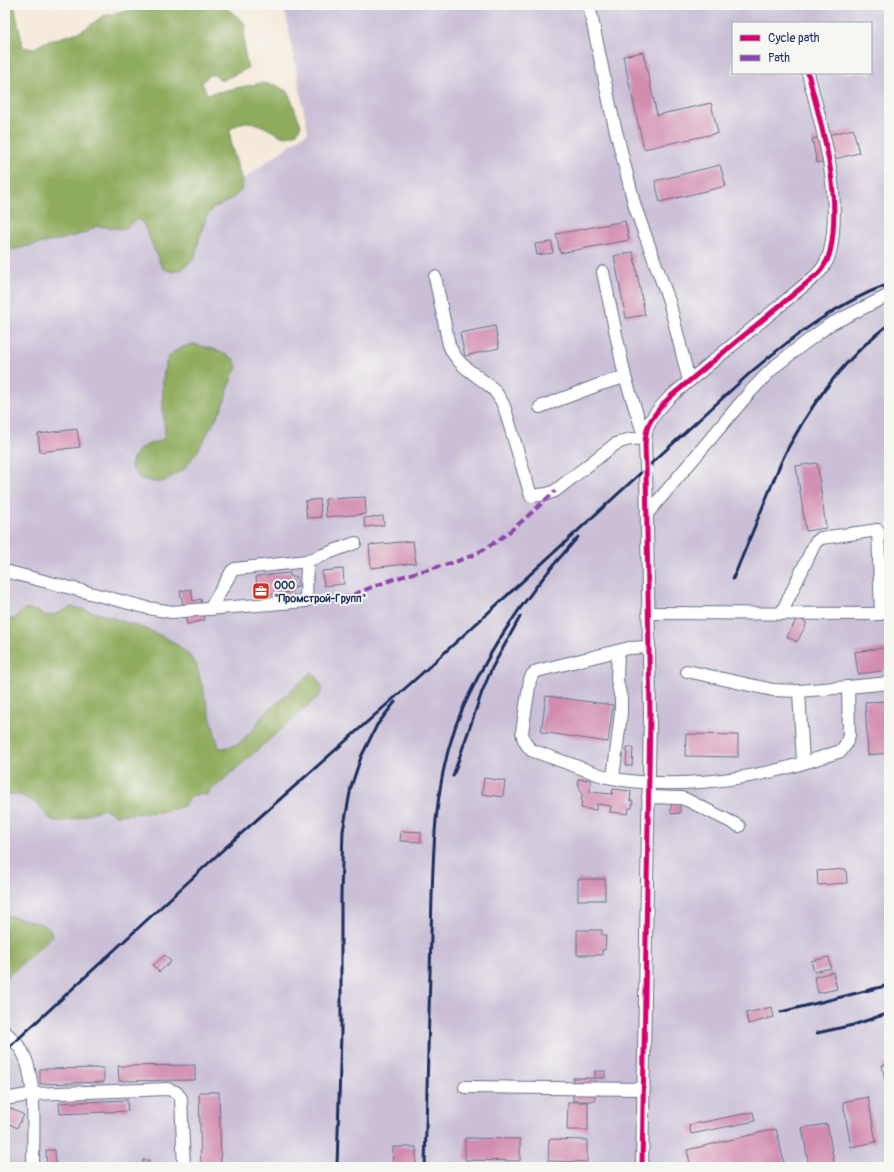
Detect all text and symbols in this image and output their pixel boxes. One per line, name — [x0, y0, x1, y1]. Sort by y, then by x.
legend — [732, 22, 872, 74]
text: Cycle path — [768, 31, 820, 46]
text: Path — [768, 51, 790, 66]
place label: ООО "Промстрой-Групп" — [274, 579, 366, 605]
office icon: ООО "Промстрой-Групп" — [251, 581, 271, 601]

